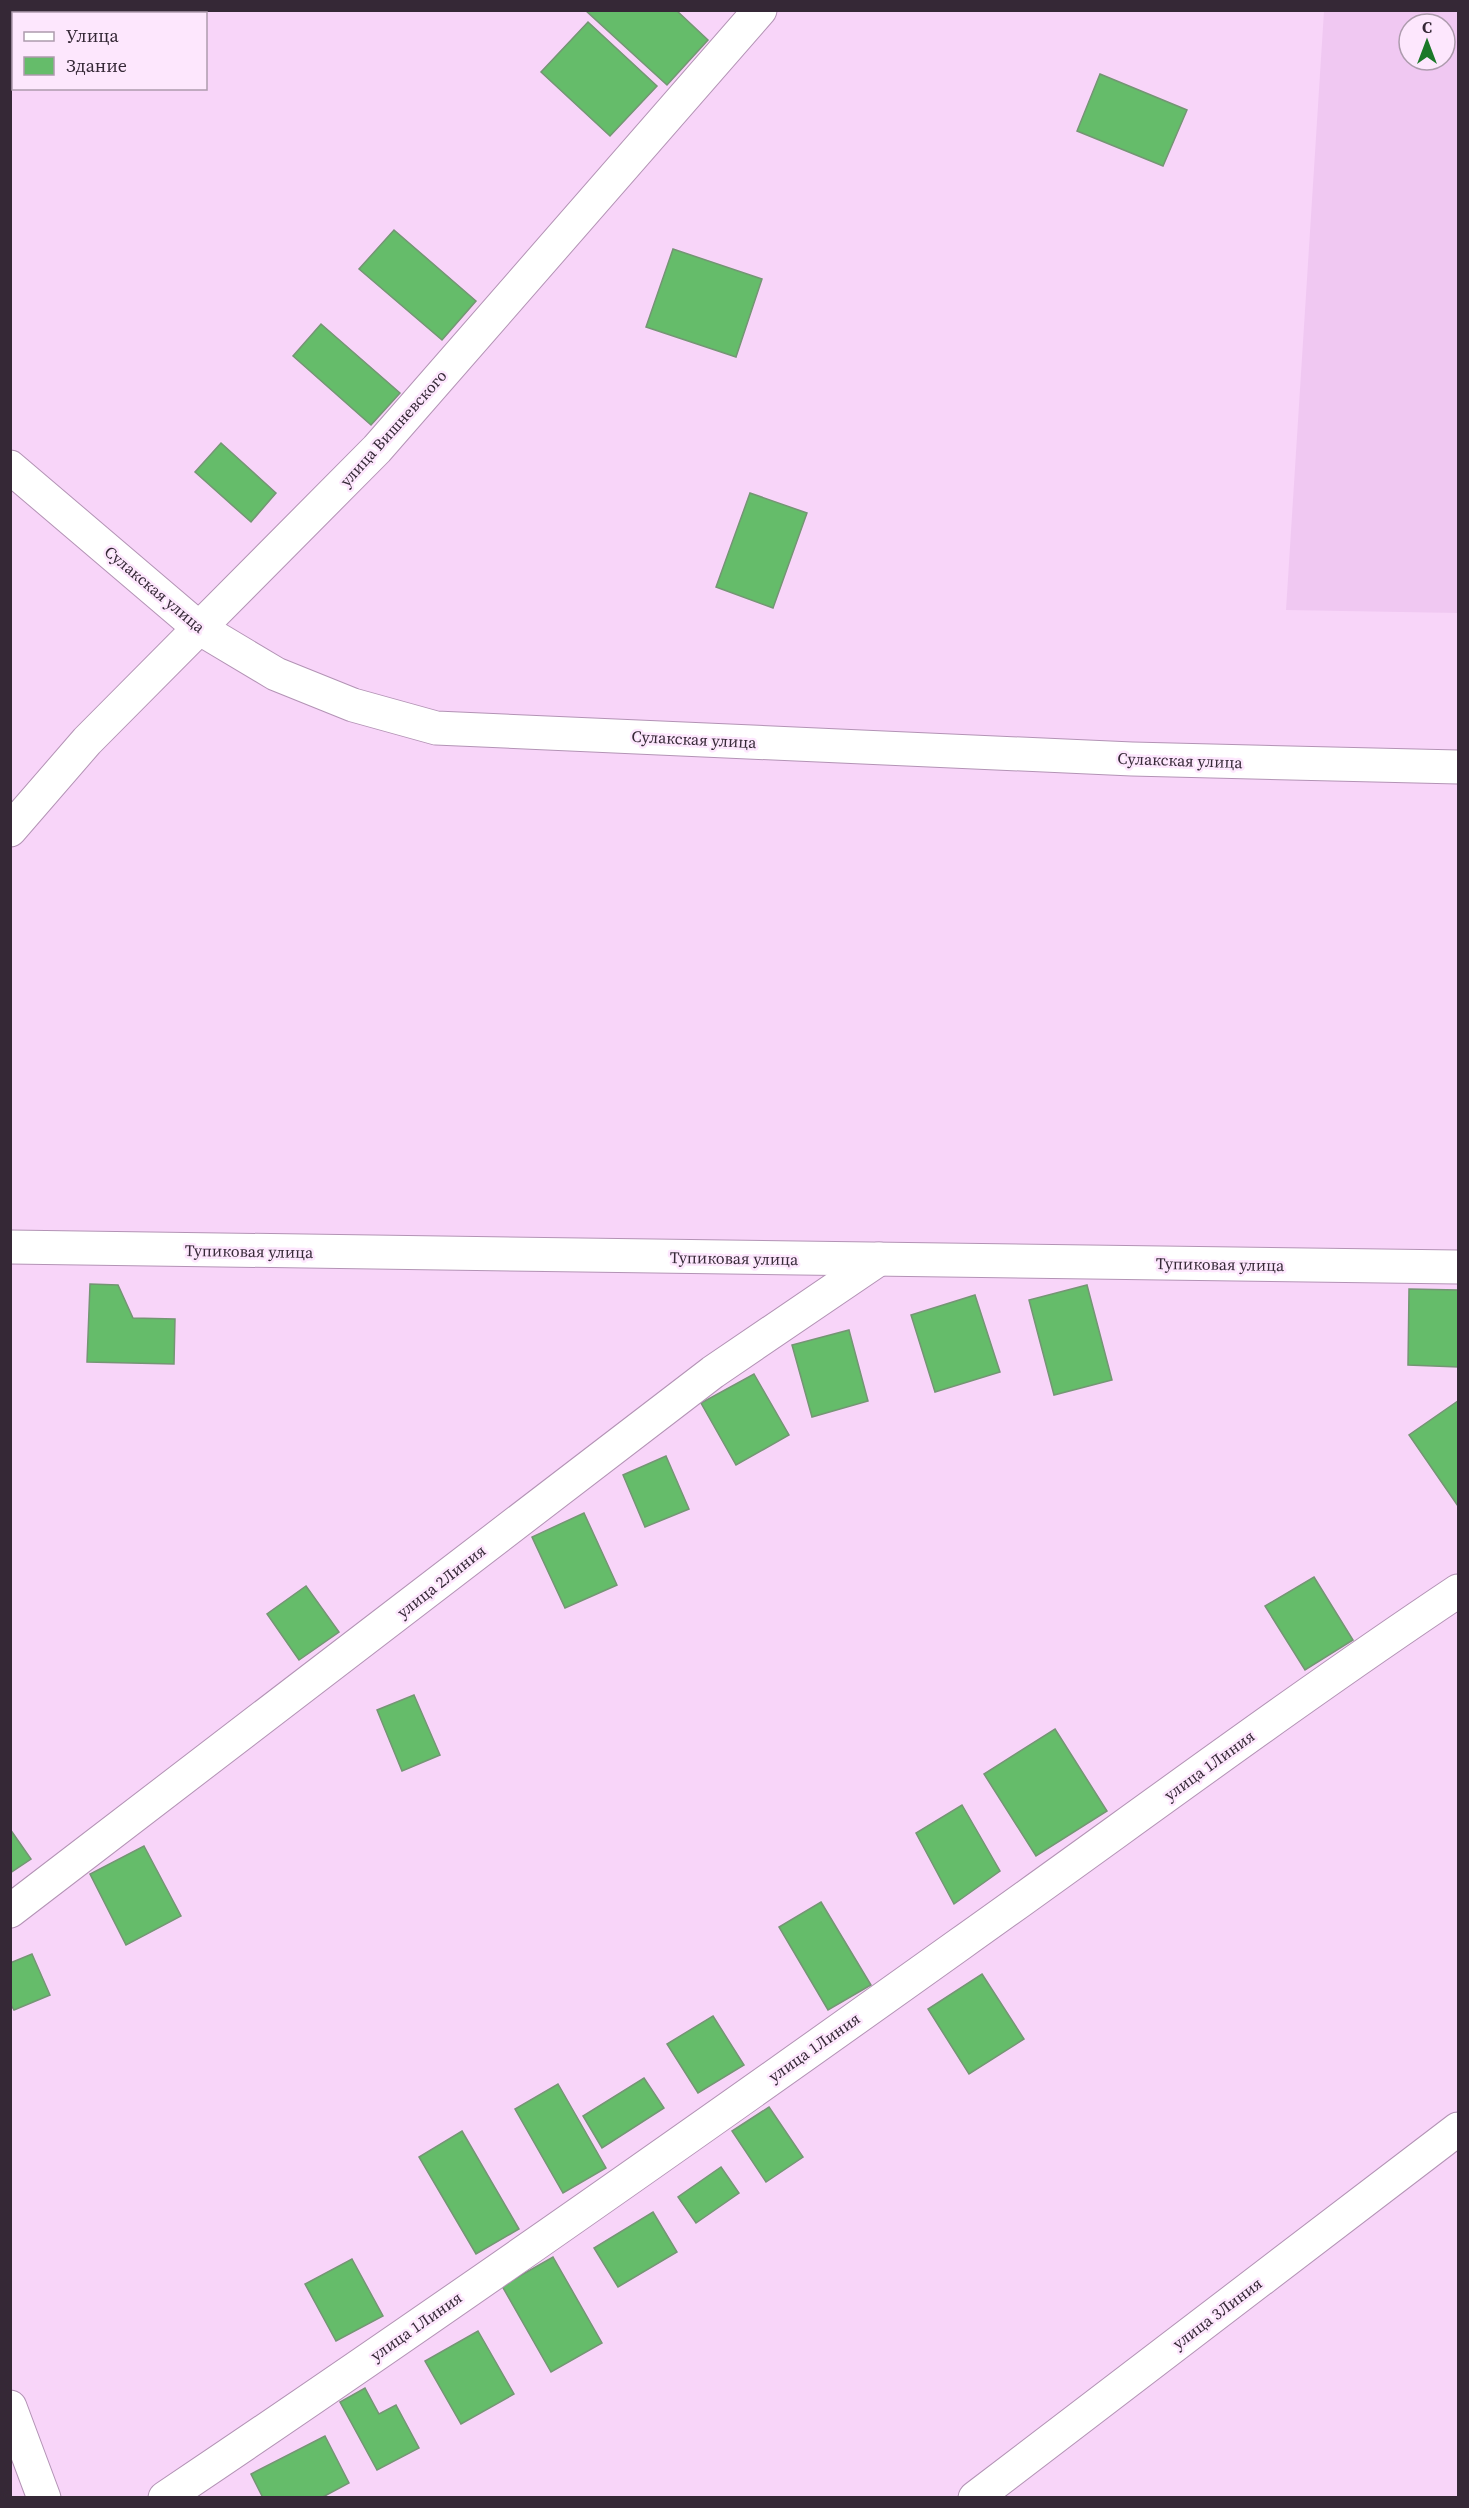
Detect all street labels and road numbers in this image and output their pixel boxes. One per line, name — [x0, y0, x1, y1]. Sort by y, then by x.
street label: улица Вишневского — [335, 365, 452, 491]
street label: Сулакская улица — [100, 540, 211, 638]
street label: Сулакская улица — [631, 725, 758, 753]
street label: Сулакская улица — [1117, 747, 1244, 773]
street label: Тупиковая улица — [185, 1239, 314, 1263]
street label: Тупиковая улица — [670, 1246, 799, 1270]
street label: Тупиковая улица — [1156, 1252, 1285, 1276]
street label: улица 2Линия — [392, 1539, 490, 1623]
street label: улица 1Линия — [1159, 1725, 1259, 1805]
street label: улица 1Линия — [764, 2007, 864, 2087]
street label: улица 3Линия — [1168, 2272, 1266, 2354]
street label: улица 1Линия — [366, 2286, 466, 2366]

